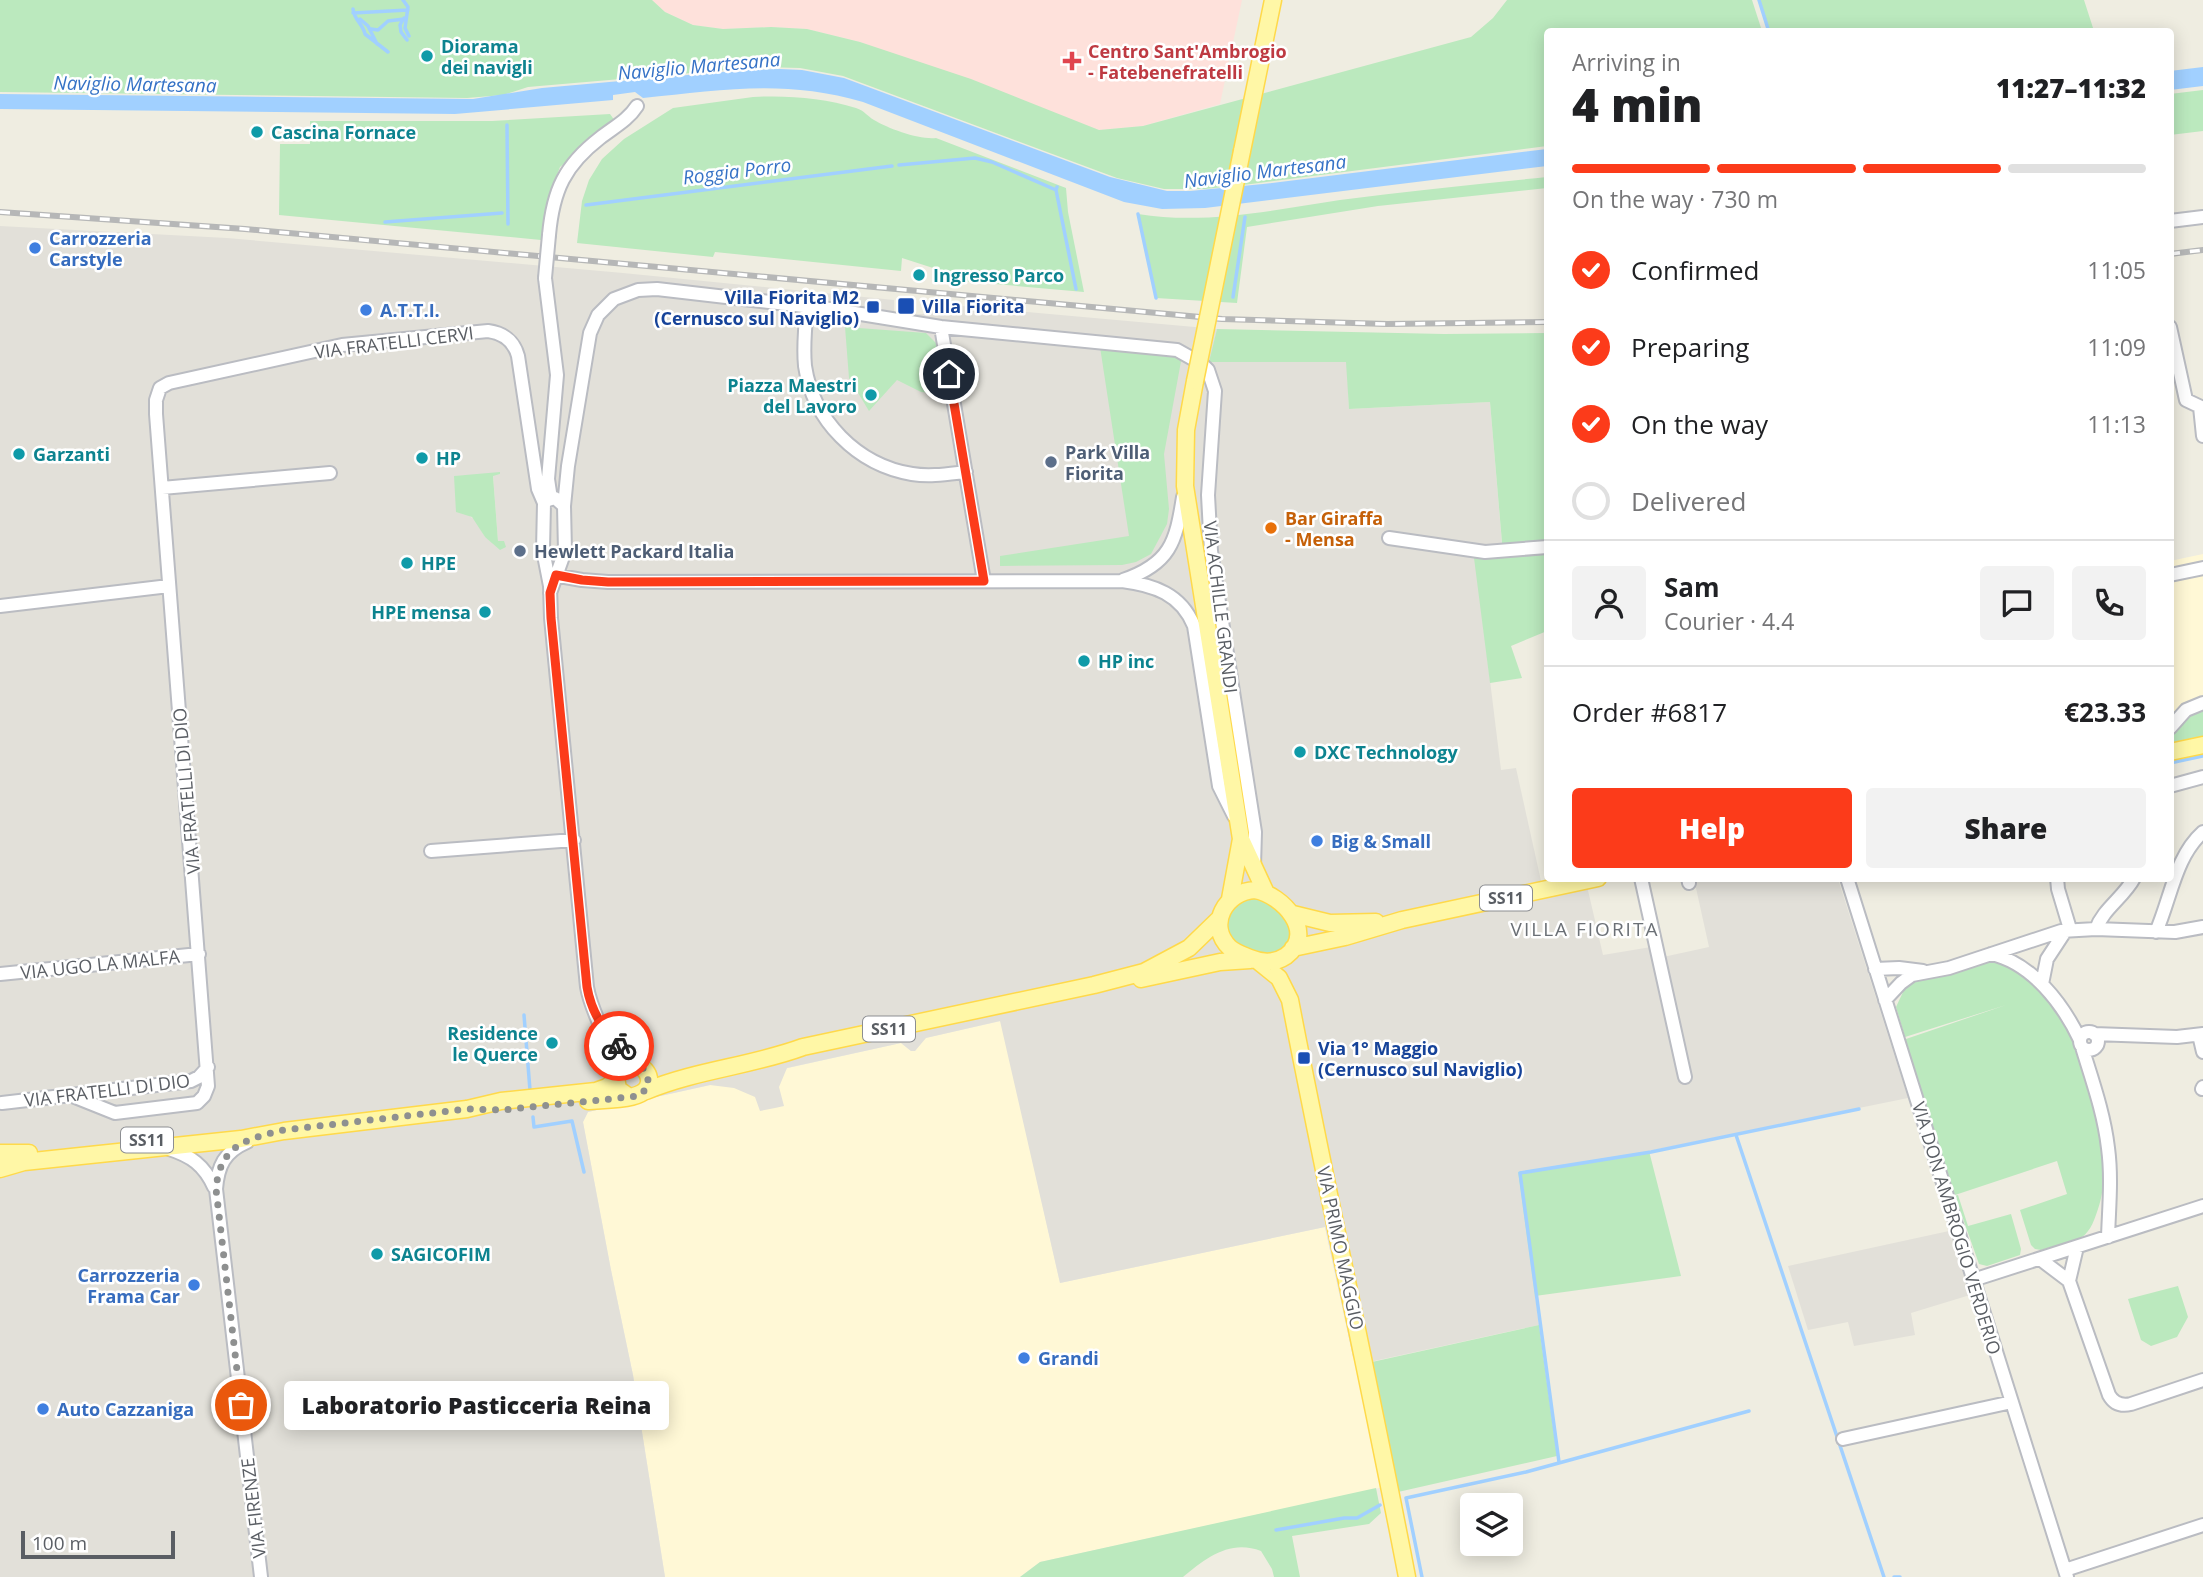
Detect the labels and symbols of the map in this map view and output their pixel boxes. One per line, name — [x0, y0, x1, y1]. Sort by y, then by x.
place label: Diorama dei navigli — [441, 34, 533, 79]
place label: Centro Sant'Ambrogio - Fatebenefratelli — [1088, 39, 1287, 84]
water label: Naviglio Martesana — [617, 46, 782, 86]
marker: Diorama dei navigli — [419, 48, 435, 64]
marker: Centro Sant'Ambrogio - Fatebenefratelli — [1062, 51, 1082, 71]
water label: Naviglio Martesana — [53, 70, 217, 98]
place label: Cascina Fornace — [271, 120, 416, 144]
marker: Cascina Fornace — [249, 124, 265, 140]
water label: Naviglio Martesana — [1182, 148, 1348, 194]
water label: Roggia Porro — [681, 151, 793, 191]
place label: Carrozzeria Carstyle — [49, 226, 152, 271]
marker: Carrozzeria Carstyle — [27, 240, 43, 256]
place label: Ingresso Parco — [933, 263, 1064, 287]
marker: Ingresso Parco — [911, 267, 927, 283]
place label: Villa Fiorita M2 (Cernusco sul Naviglio) — [654, 285, 859, 330]
place label: Villa Fiorita — [922, 294, 1025, 318]
marker: Villa Fiorita — [896, 296, 916, 316]
place label: A.T.T.I. — [380, 298, 440, 322]
marker: Villa Fiorita M2 (Cernusco sul Naviglio) — [865, 299, 881, 315]
marker: A.T.T.I. — [358, 302, 374, 318]
street label: VIA FRATELLI CERVI — [313, 320, 475, 364]
pin — [919, 344, 979, 404]
place label: Piazza Maestri del Lavoro — [727, 373, 857, 418]
marker: Piazza Maestri del Lavoro — [863, 387, 879, 403]
place label: Park Villa Fiorita — [1065, 440, 1150, 485]
place label: Garzanti — [33, 442, 110, 466]
marker: Garzanti — [11, 446, 27, 462]
place label: HP — [436, 446, 461, 470]
marker: HP — [414, 450, 430, 466]
marker: Park Villa Fiorita — [1043, 454, 1059, 470]
place label: Bar Giraffa - Mensa — [1285, 506, 1383, 551]
street label: VIA ACHILLE GRANDI — [1199, 519, 1243, 695]
marker: Bar Giraffa - Mensa — [1263, 520, 1279, 536]
place label: Hewlett Packard Italia — [534, 539, 734, 563]
marker: Hewlett Packard Italia — [512, 543, 528, 559]
place label: HPE — [421, 551, 456, 575]
marker: HPE — [399, 555, 415, 571]
place label: HPE mensa — [371, 600, 471, 624]
marker: HPE mensa — [477, 604, 493, 620]
place label: HP inc — [1098, 649, 1154, 673]
marker: HP inc — [1076, 653, 1092, 669]
street label: VIA FRATELLI DI DIO — [167, 707, 205, 875]
place label: DXC Technology — [1314, 740, 1458, 764]
marker: DXC Technology — [1292, 744, 1308, 760]
place label: Big & Small — [1331, 829, 1431, 853]
marker: Big & Small — [1309, 833, 1325, 849]
road number: SS11 — [1480, 885, 1532, 910]
district label: VILLA FIORITA — [1511, 916, 1659, 942]
street label: VIA UGO LA MALFA — [19, 944, 181, 984]
courier — [584, 1011, 654, 1081]
road number: SS11 — [863, 1016, 915, 1042]
place label: Residence le Querce — [447, 1021, 538, 1066]
marker: Residence le Querce — [544, 1035, 560, 1051]
place label: Via 1° Maggio (Cernusco sul Naviglio) — [1318, 1036, 1523, 1081]
marker: Via 1° Maggio (Cernusco sul Naviglio) — [1296, 1050, 1312, 1066]
street label: VIA FRATELLI DI DIO — [23, 1068, 191, 1112]
street label: VIA DON AMBROGIO VERDERIO — [1907, 1099, 2007, 1357]
road number: SS11 — [121, 1128, 173, 1152]
street label: VIA PRIMO MAGGIO — [1312, 1164, 1370, 1332]
place label: SAGICOFIM — [391, 1242, 491, 1266]
marker: SAGICOFIM — [369, 1246, 385, 1262]
place label: Carrozzeria Frama Car — [77, 1263, 180, 1308]
marker: Carrozzeria Frama Car — [186, 1277, 202, 1293]
place label: Grandi — [1038, 1346, 1099, 1370]
marker: Grandi — [1016, 1350, 1032, 1366]
pin — [211, 1375, 271, 1435]
callout: Laboratorio Pasticceria Reina — [283, 1380, 668, 1430]
place label: Auto Cazzaniga — [57, 1397, 194, 1421]
marker: Auto Cazzaniga — [35, 1401, 51, 1417]
street label: VIA FIRENZE — [235, 1456, 271, 1560]
scale bar — [21, 1528, 175, 1560]

